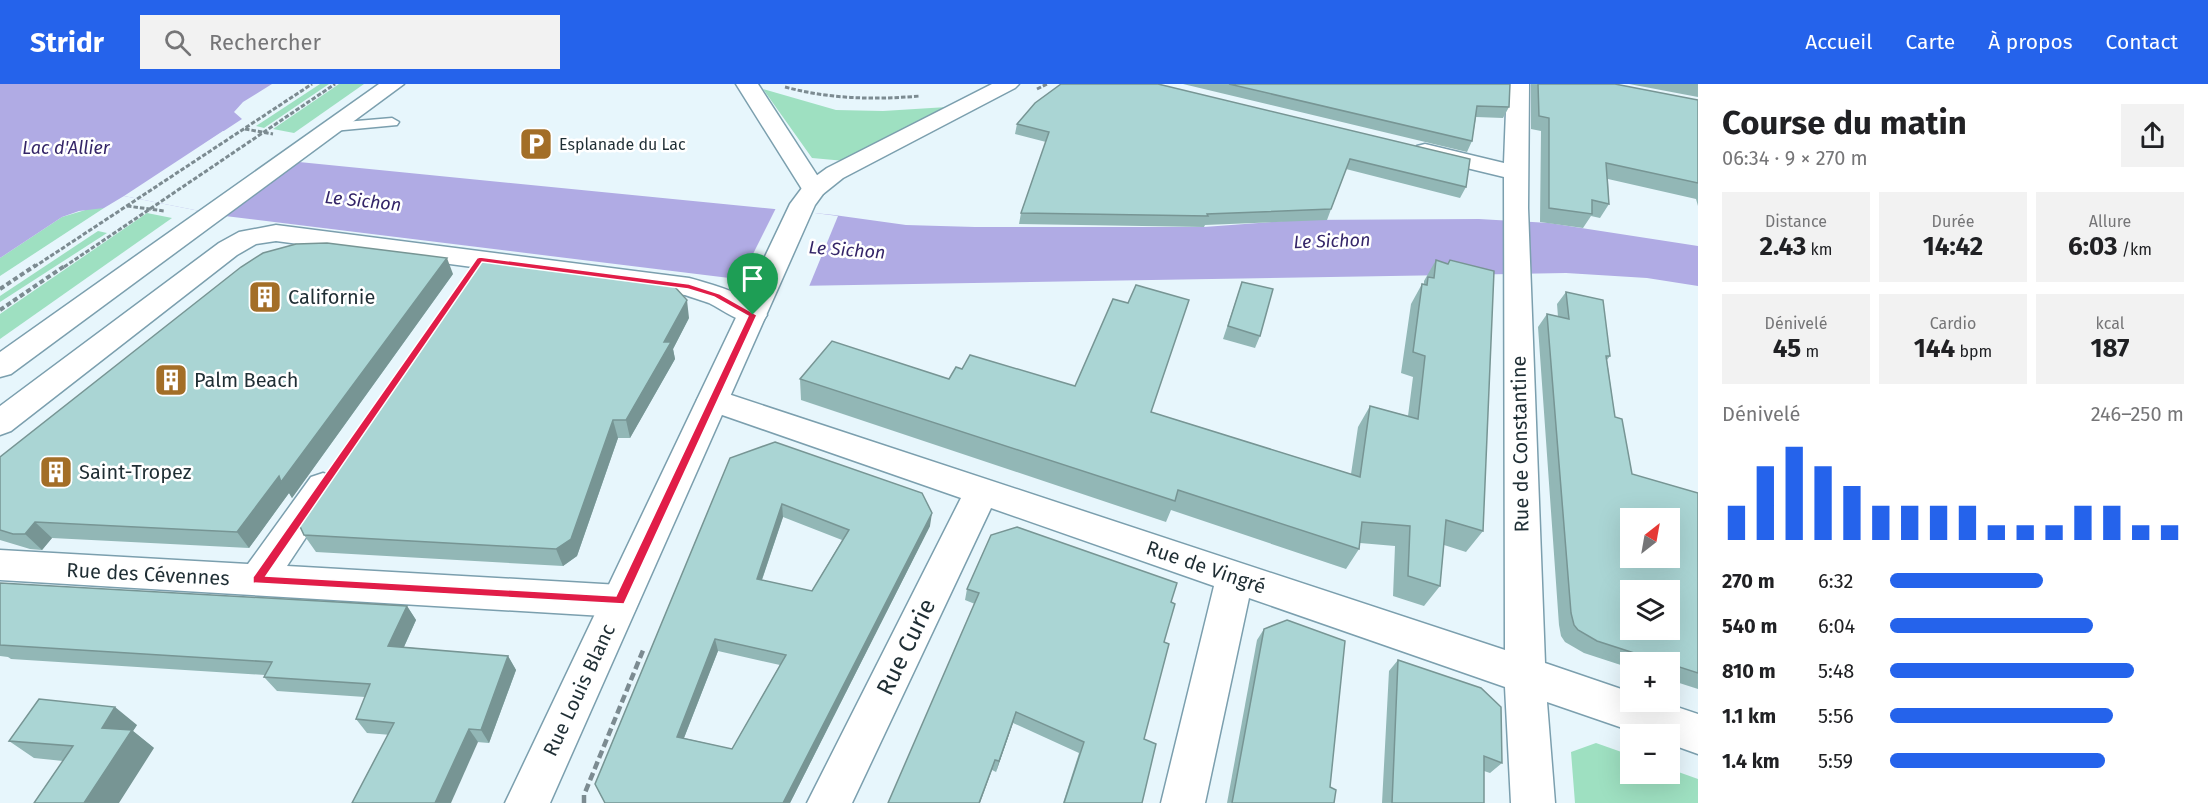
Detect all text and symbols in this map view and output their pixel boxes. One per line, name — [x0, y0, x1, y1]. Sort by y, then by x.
search box — [140, 15, 560, 69]
text: Stridr — [30, 26, 104, 59]
icon: search — [161, 26, 194, 59]
text: Rechercher — [209, 29, 321, 56]
text: Accueil — [1805, 29, 1872, 55]
text: Carte — [1905, 29, 1955, 55]
text: À propos — [1988, 29, 2073, 55]
text: Contact — [2106, 29, 2178, 55]
text: Course du matin — [1722, 103, 1967, 143]
button: share — [2121, 104, 2184, 167]
parking icon: Esplanade du Lac — [518, 126, 554, 162]
place label: Esplanade du Lac — [559, 135, 686, 154]
water label: Lac d'Allier — [22, 137, 111, 159]
text: 06:34 · 9 × 270 m — [1722, 146, 1868, 170]
water label: Le Sichon — [324, 186, 402, 216]
text: Distance — [1765, 212, 1827, 231]
text: Durée — [1932, 212, 1974, 231]
text: Allure — [2089, 212, 2131, 231]
water label: Le Sichon — [1293, 229, 1371, 253]
text: 2.43 — [1759, 231, 1806, 262]
text: 14:42 — [1923, 231, 1983, 262]
text: 6:03 — [2068, 231, 2117, 262]
water label: Le Sichon — [808, 236, 886, 264]
text: km — [1806, 240, 1833, 259]
text: /km — [2117, 240, 2152, 259]
pin — [727, 253, 778, 315]
icon: arrive — [736, 262, 769, 295]
building icon: Californie — [247, 279, 283, 315]
place label: Californie — [288, 285, 375, 309]
text: Dénivelé — [1765, 314, 1827, 333]
text: Cardio — [1930, 314, 1976, 333]
text: kcal — [2096, 314, 2124, 333]
text: 45 — [1773, 333, 1801, 364]
text: 144 — [1914, 333, 1955, 364]
text: 187 — [2091, 333, 2129, 364]
text: m — [1801, 342, 1819, 361]
text: bpm — [1955, 342, 1992, 361]
street label: Rue de Constantine — [1506, 355, 1534, 533]
building icon: Palm Beach — [153, 362, 189, 398]
place label: Palm Beach — [194, 368, 299, 392]
text: Dénivelé — [1722, 402, 1800, 426]
text: 246–250 m — [2091, 402, 2184, 426]
building icon: Saint-Tropez — [38, 454, 74, 490]
place label: Saint-Tropez — [79, 460, 192, 484]
north arrow — [1620, 508, 1680, 568]
map controls — [1620, 508, 1680, 784]
street label: Rue de Vingré — [1143, 535, 1269, 599]
street label: Rue des Cévennes — [66, 558, 230, 590]
text: 270 m — [1722, 569, 1775, 593]
text: 6:32 — [1818, 569, 1853, 593]
button: layers — [1620, 580, 1680, 640]
street label: Rue Curie — [871, 594, 941, 700]
text: 540 m — [1722, 614, 1777, 638]
text: 6:04 — [1818, 614, 1855, 638]
street label: Rue Louis Blanc — [538, 620, 620, 760]
button: + — [1620, 652, 1680, 712]
text: 810 m — [1722, 659, 1776, 683]
text: 5:48 — [1818, 659, 1854, 683]
text: 1.1 km — [1722, 704, 1776, 728]
text: 5:56 — [1818, 704, 1854, 728]
button: − — [1620, 724, 1680, 784]
text: 1.4 km — [1722, 749, 1780, 773]
text: 5:59 — [1818, 749, 1853, 773]

